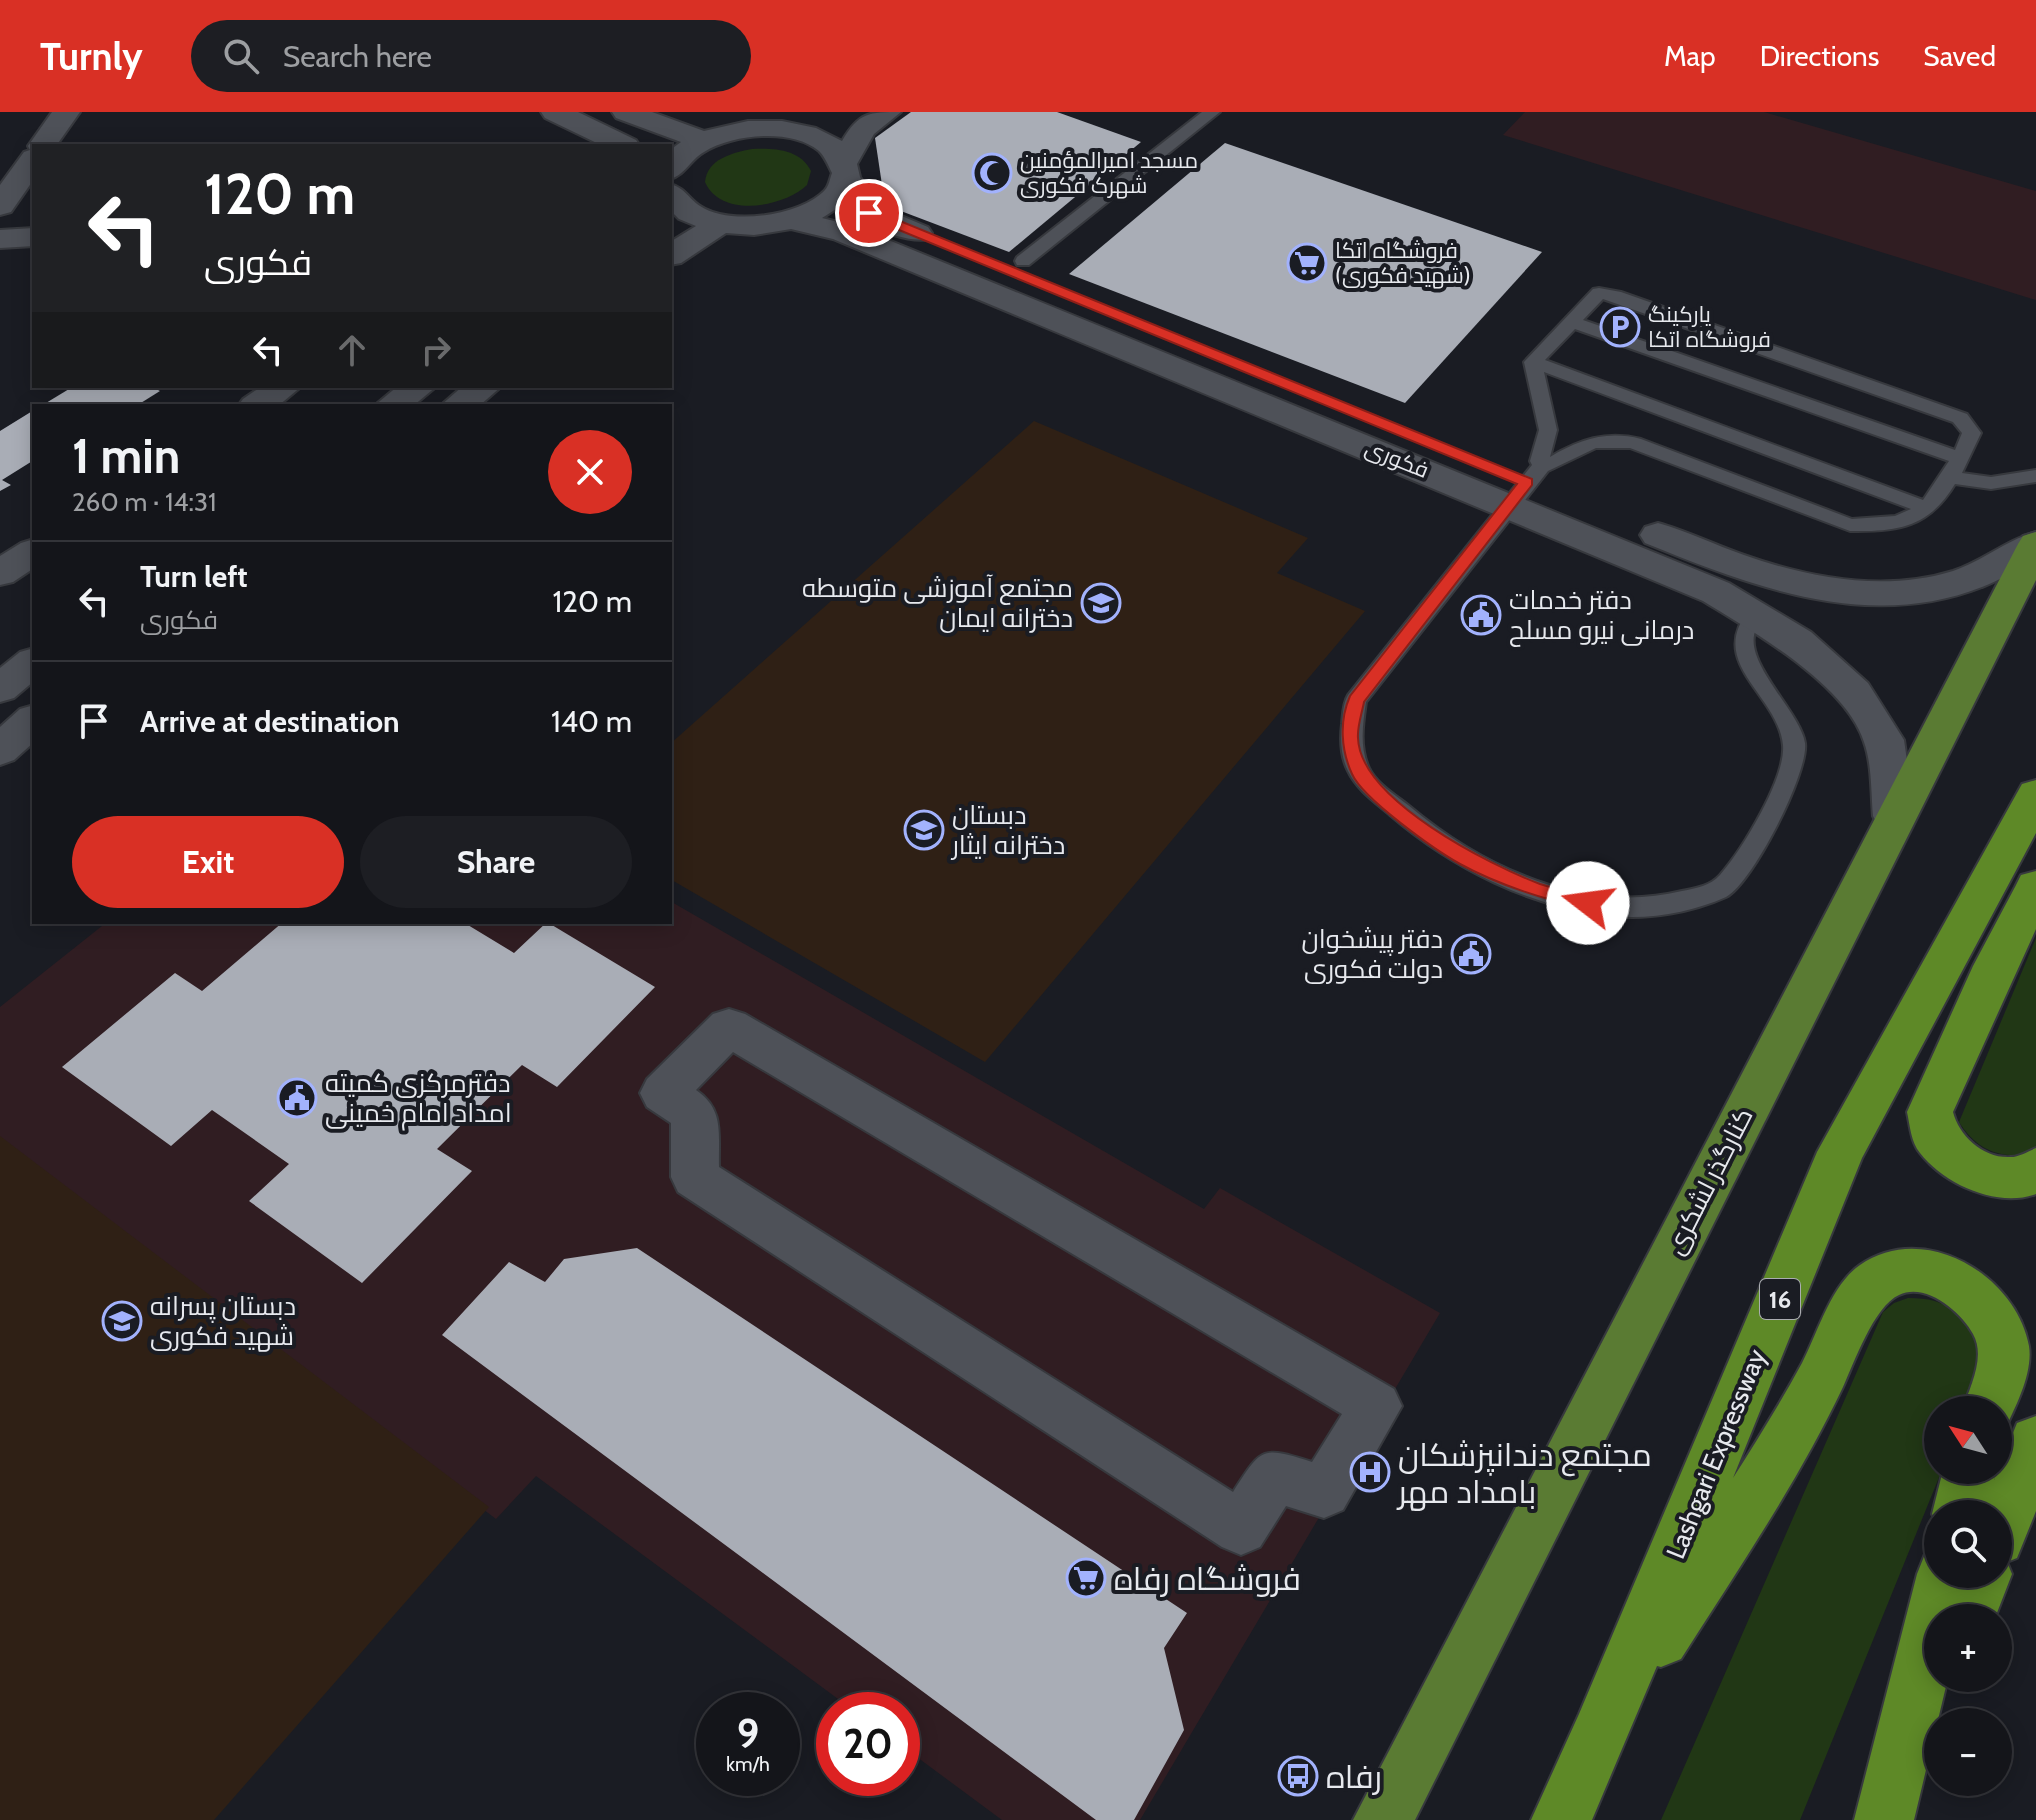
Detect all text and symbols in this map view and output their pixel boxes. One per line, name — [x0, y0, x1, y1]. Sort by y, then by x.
search box — [191, 20, 751, 92]
text: Turnly — [40, 33, 143, 80]
icon: search — [219, 34, 263, 78]
text: Search here — [283, 38, 432, 75]
text: Map — [1664, 39, 1716, 73]
text: Directions — [1760, 39, 1879, 73]
text: Saved — [1923, 39, 1996, 73]
place label: مسجد امیرالمؤمنین شهرک فکوری — [1020, 147, 1198, 199]
mosque icon: مسجد امیرالمؤمنین شهرک فکوری — [971, 152, 1013, 194]
text: 120 m — [204, 160, 355, 228]
icon: left — [72, 176, 176, 280]
pin — [835, 179, 903, 247]
icon: arrive — [847, 191, 891, 235]
place label: فروشگاه اتکا (شهید فکوری) — [1335, 237, 1471, 289]
text: فکوری — [204, 240, 312, 284]
supermarket icon: فروشگاه اتکا (شهید فکوری) — [1286, 242, 1328, 284]
place label: پارکینگ فروشگاه اتکا — [1648, 301, 1771, 353]
parking icon: پارکینگ فروشگاه اتکا — [1599, 306, 1641, 348]
icon: left — [246, 328, 290, 372]
icon: ahead — [330, 328, 374, 372]
icon: right — [414, 328, 458, 372]
text: 1 min — [72, 427, 180, 485]
button: close — [548, 430, 632, 514]
street label: فکوری — [1361, 434, 1433, 484]
text: 260 m · 14:31 — [72, 486, 217, 518]
text: Turn left — [140, 558, 248, 595]
place label: مجتمع آموزشی متوسطه دخترانه ایمان — [802, 572, 1073, 634]
icon: left — [72, 579, 116, 623]
school or university icon: مجتمع آموزشی متوسطه دخترانه ایمان — [1080, 582, 1122, 624]
text: 120 m — [552, 583, 632, 620]
place label: دفتر خدمات درمانی نیرو مسلح — [1509, 584, 1694, 647]
public building icon: دفتر خدمات درمانی نیرو مسلح — [1460, 594, 1502, 636]
text: فکوری — [140, 604, 218, 636]
icon: arrive — [72, 699, 116, 743]
text: Arrive at destination — [140, 703, 400, 740]
text: 140 m — [551, 703, 632, 740]
place label: دبستان دخترانه ایثار — [950, 799, 1065, 861]
school or university icon: دبستان دخترانه ایثار — [903, 809, 945, 851]
button: Exit — [72, 816, 344, 908]
button: Share — [360, 816, 632, 908]
position arrow — [1546, 861, 1630, 945]
place label: دفتر پیشخوان دولت فکوری — [1301, 923, 1443, 985]
public building icon: دفتر پیشخوان دولت فکوری — [1450, 933, 1492, 975]
place label: دفترمرکزی کمیته امداد امام خمینی — [325, 1067, 512, 1131]
public building icon: دفترمرکزی کمیته امداد امام خمینی — [276, 1077, 318, 1119]
street label: کنارگذر لشکری — [1658, 1102, 1760, 1260]
road number: 16 — [1760, 1279, 1800, 1319]
place label: دبستان پسرانه شهید فکوری — [150, 1290, 296, 1352]
school or university icon: دبستان پسرانه شهید فکوری — [101, 1300, 143, 1342]
street label: Lashgari Expressway — [1659, 1345, 1773, 1563]
north arrow — [1924, 1396, 2012, 1484]
map controls — [1924, 1396, 2012, 1796]
place label: مجتمع دندانپزشکان بامداد مهر — [1396, 1435, 1652, 1511]
hospital icon: مجتمع دندانپزشکان بامداد مهر — [1349, 1451, 1391, 1493]
button: search — [1924, 1500, 2012, 1588]
supermarket icon: فروشگاه رفاه — [1065, 1557, 1107, 1599]
place label: فروشگاه رفاه — [1114, 1559, 1301, 1598]
button: + — [1924, 1604, 2012, 1692]
speed limit sign: 20 — [816, 1692, 920, 1796]
button: − — [1924, 1708, 2012, 1796]
text: 9 — [737, 1709, 759, 1758]
text: km/h — [726, 1752, 770, 1776]
bus stop icon: رفاه — [1277, 1755, 1319, 1797]
place label: رفاه — [1326, 1757, 1382, 1796]

